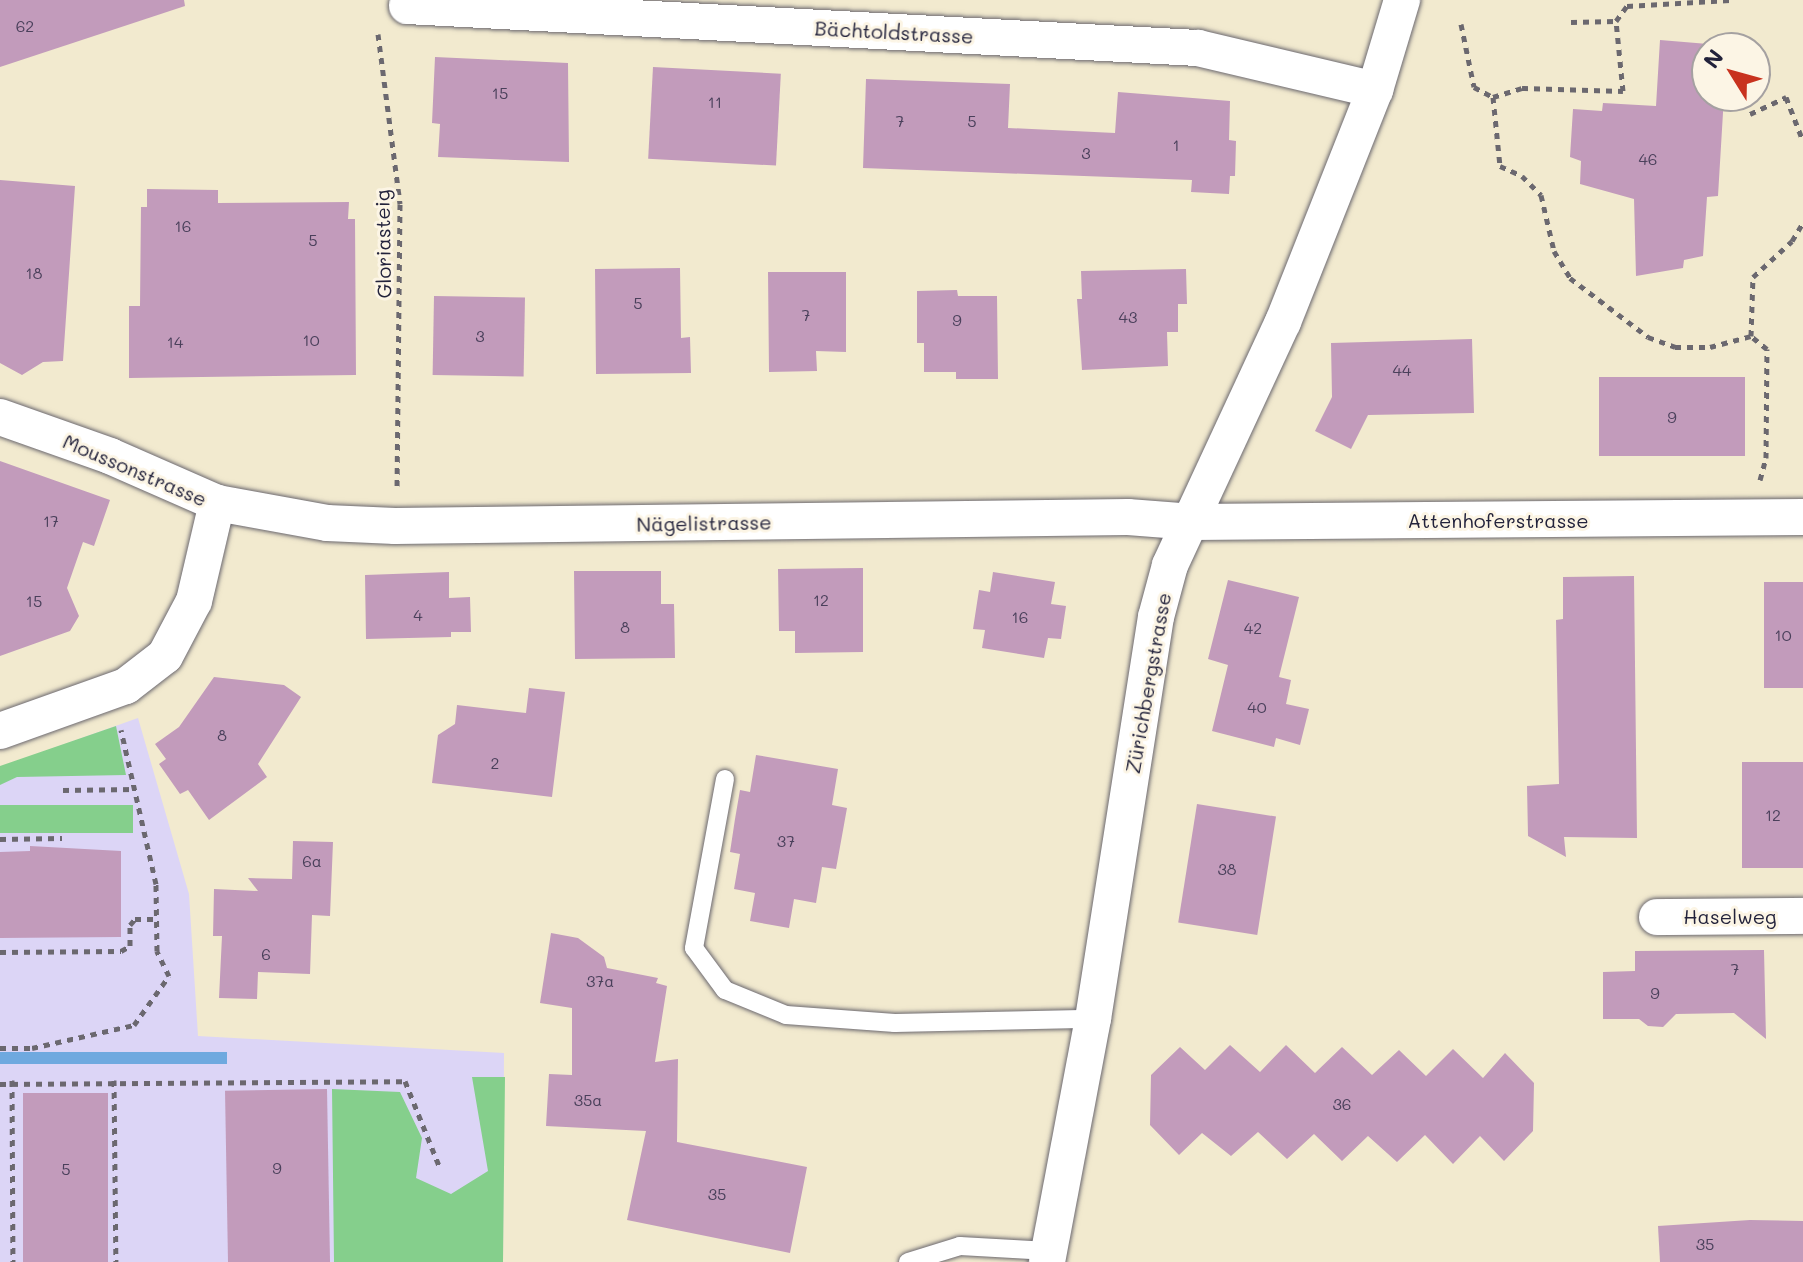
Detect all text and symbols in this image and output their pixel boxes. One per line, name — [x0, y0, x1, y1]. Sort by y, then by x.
house number: 62 — [16, 16, 34, 36]
street label: Bächtoldstrasse — [814, 16, 974, 48]
north arrow — [1691, 32, 1771, 112]
text: N — [1696, 43, 1730, 74]
house number: 15 — [492, 83, 508, 103]
house number: 11 — [708, 92, 722, 112]
house number: 7 — [896, 111, 904, 131]
house number: 5 — [967, 111, 977, 131]
house number: 1 — [1172, 135, 1180, 155]
house number: 3 — [1081, 143, 1091, 163]
house number: 46 — [1638, 149, 1658, 169]
street label: Gloriasteig — [370, 189, 396, 299]
house number: 16 — [175, 216, 191, 236]
house number: 5 — [308, 230, 318, 250]
house number: 18 — [26, 263, 42, 283]
house number: 5 — [633, 293, 643, 313]
house number: 7 — [802, 305, 810, 325]
house number: 43 — [1119, 307, 1137, 327]
house number: 9 — [952, 310, 962, 330]
house number: 3 — [475, 326, 485, 346]
house number: 10 — [302, 330, 320, 350]
house number: 14 — [167, 332, 183, 352]
house number: 44 — [1393, 360, 1411, 380]
house number: 9 — [1667, 407, 1677, 427]
street label: Moussonstrasse — [59, 429, 211, 511]
street label: Attenhoferstrasse — [1407, 508, 1589, 532]
street label: Nägelistrasse — [636, 510, 772, 536]
house number: 17 — [43, 511, 59, 531]
house number: 12 — [813, 590, 829, 610]
house number: 15 — [26, 591, 42, 611]
street label: Zürichbergstrasse — [1120, 591, 1176, 775]
house number: 4 — [413, 605, 423, 625]
house number: 16 — [1012, 607, 1028, 627]
house number: 8 — [620, 617, 630, 637]
house number: 42 — [1244, 618, 1262, 638]
house number: 10 — [1774, 625, 1792, 645]
house number: 40 — [1247, 697, 1267, 717]
house number: 8 — [217, 725, 227, 745]
house number: 2 — [491, 753, 499, 773]
house number: 12 — [1765, 805, 1781, 825]
house number: 37 — [777, 831, 795, 851]
house number: 6a — [302, 851, 322, 871]
house number: 38 — [1217, 859, 1237, 879]
street label: Haselweg — [1683, 904, 1777, 928]
house number: 6 — [261, 944, 271, 964]
house number: 7 — [1731, 959, 1739, 979]
house number: 37a — [586, 971, 614, 991]
house number: 9 — [1650, 983, 1660, 1003]
house number: 35a — [574, 1090, 602, 1110]
house number: 36 — [1332, 1094, 1352, 1114]
house number: 9 — [272, 1158, 282, 1178]
house number: 5 — [61, 1159, 71, 1179]
house number: 35 — [708, 1184, 726, 1204]
house number: 35 — [1696, 1234, 1714, 1254]

